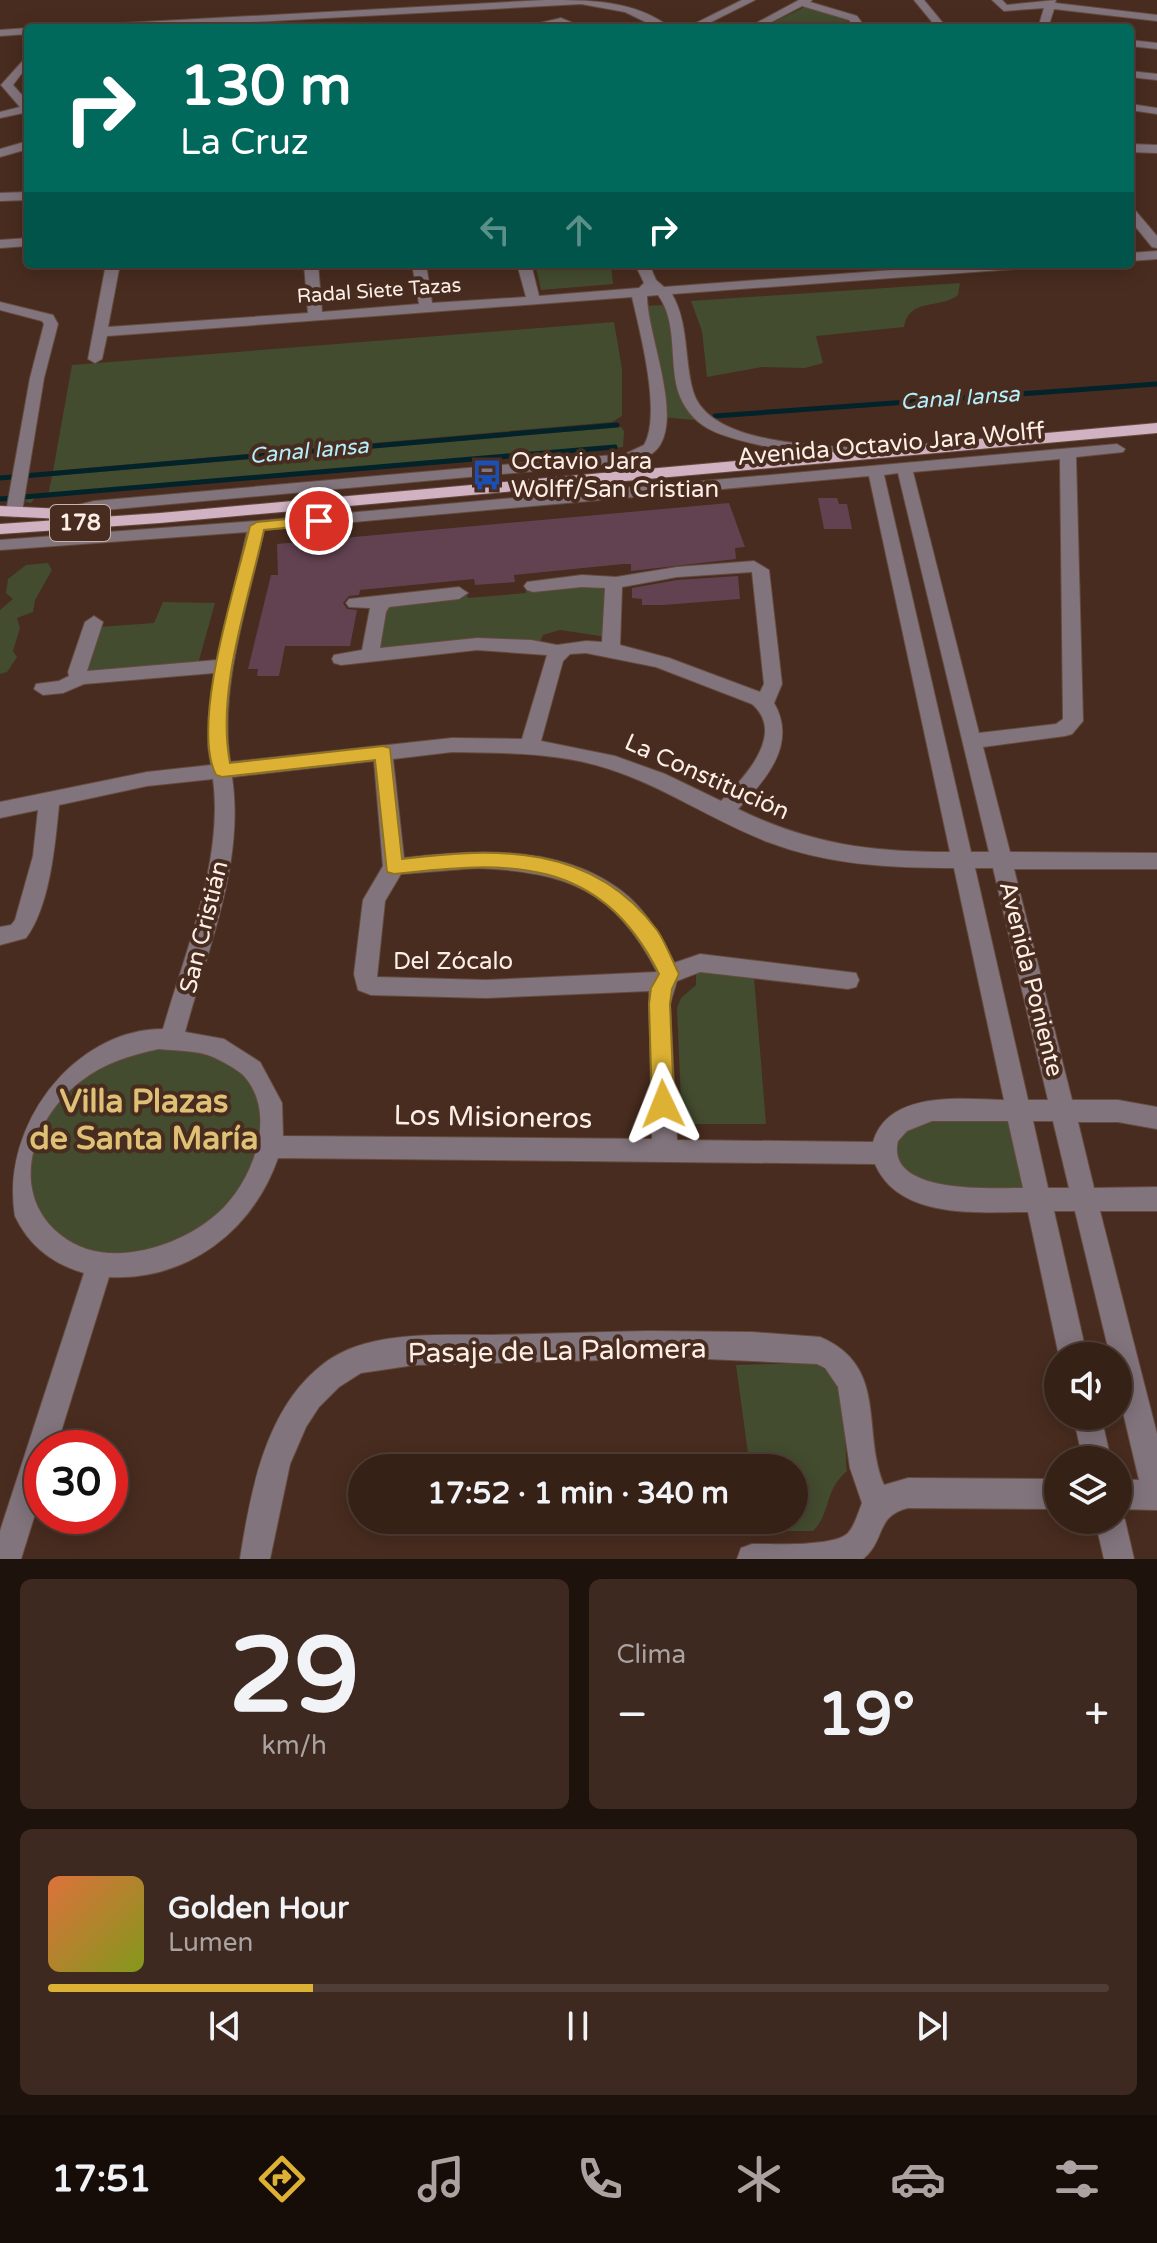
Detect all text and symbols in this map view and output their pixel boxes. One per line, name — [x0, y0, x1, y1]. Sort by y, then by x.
text: 130 m — [180, 53, 351, 120]
icon: right — [48, 56, 152, 160]
text: La Cruz — [180, 121, 309, 164]
icon: left — [473, 208, 517, 252]
icon: ahead — [557, 208, 601, 252]
icon: right — [641, 208, 685, 252]
street label: Radal Siete Tazas — [296, 273, 462, 309]
water label: Canal Iansa — [899, 381, 1021, 415]
street label: Avenida Octavio Jara Wolff — [736, 416, 1046, 472]
water label: Canal Iansa — [248, 433, 370, 469]
place label: Octavio Jara Wolff/San Cristian — [511, 447, 719, 504]
bus stop icon: Octavio Jara Wolff/San Cristian — [470, 458, 504, 492]
pin — [285, 487, 353, 555]
icon: arrive — [297, 499, 341, 543]
road number: 178 — [50, 505, 110, 541]
street label: La Constitución — [620, 728, 794, 826]
street label: San Cristián — [174, 858, 234, 996]
street label: Avenida Poniente — [993, 878, 1069, 1080]
street label: Del Zócalo — [393, 947, 513, 976]
position arrow — [621, 1062, 705, 1146]
district label: Villa Plazas de Santa María — [29, 1083, 259, 1158]
street label: Los Misioneros — [393, 1098, 593, 1136]
street label: Pasaje de La Palomera — [407, 1331, 707, 1371]
map controls — [1044, 1342, 1132, 1534]
button: sound — [1044, 1342, 1132, 1430]
speed limit sign: 30 — [24, 1430, 128, 1534]
button: layers — [1044, 1446, 1132, 1534]
text: 17:52 · 1 min · 340 m — [427, 1475, 729, 1512]
text: 29 — [229, 1615, 360, 1740]
text: Clima — [617, 1639, 686, 1670]
text: 19° — [817, 1679, 915, 1751]
text: − — [617, 1689, 648, 1742]
text: + — [1084, 1689, 1109, 1742]
text: km/h — [262, 1730, 327, 1761]
text: Golden Hour — [168, 1890, 349, 1927]
text: Lumen — [168, 1927, 253, 1958]
icon: previous — [203, 2004, 247, 2048]
icon: pause — [556, 2004, 600, 2048]
icon: next — [910, 2004, 954, 2048]
icon: directions — [254, 2151, 310, 2207]
icon: music — [413, 2151, 469, 2207]
icon: phone — [572, 2151, 628, 2207]
icon: climate — [731, 2151, 787, 2207]
icon: car — [890, 2151, 946, 2207]
icon: filters — [1049, 2151, 1105, 2207]
text: 17:51 — [52, 2158, 151, 2201]

